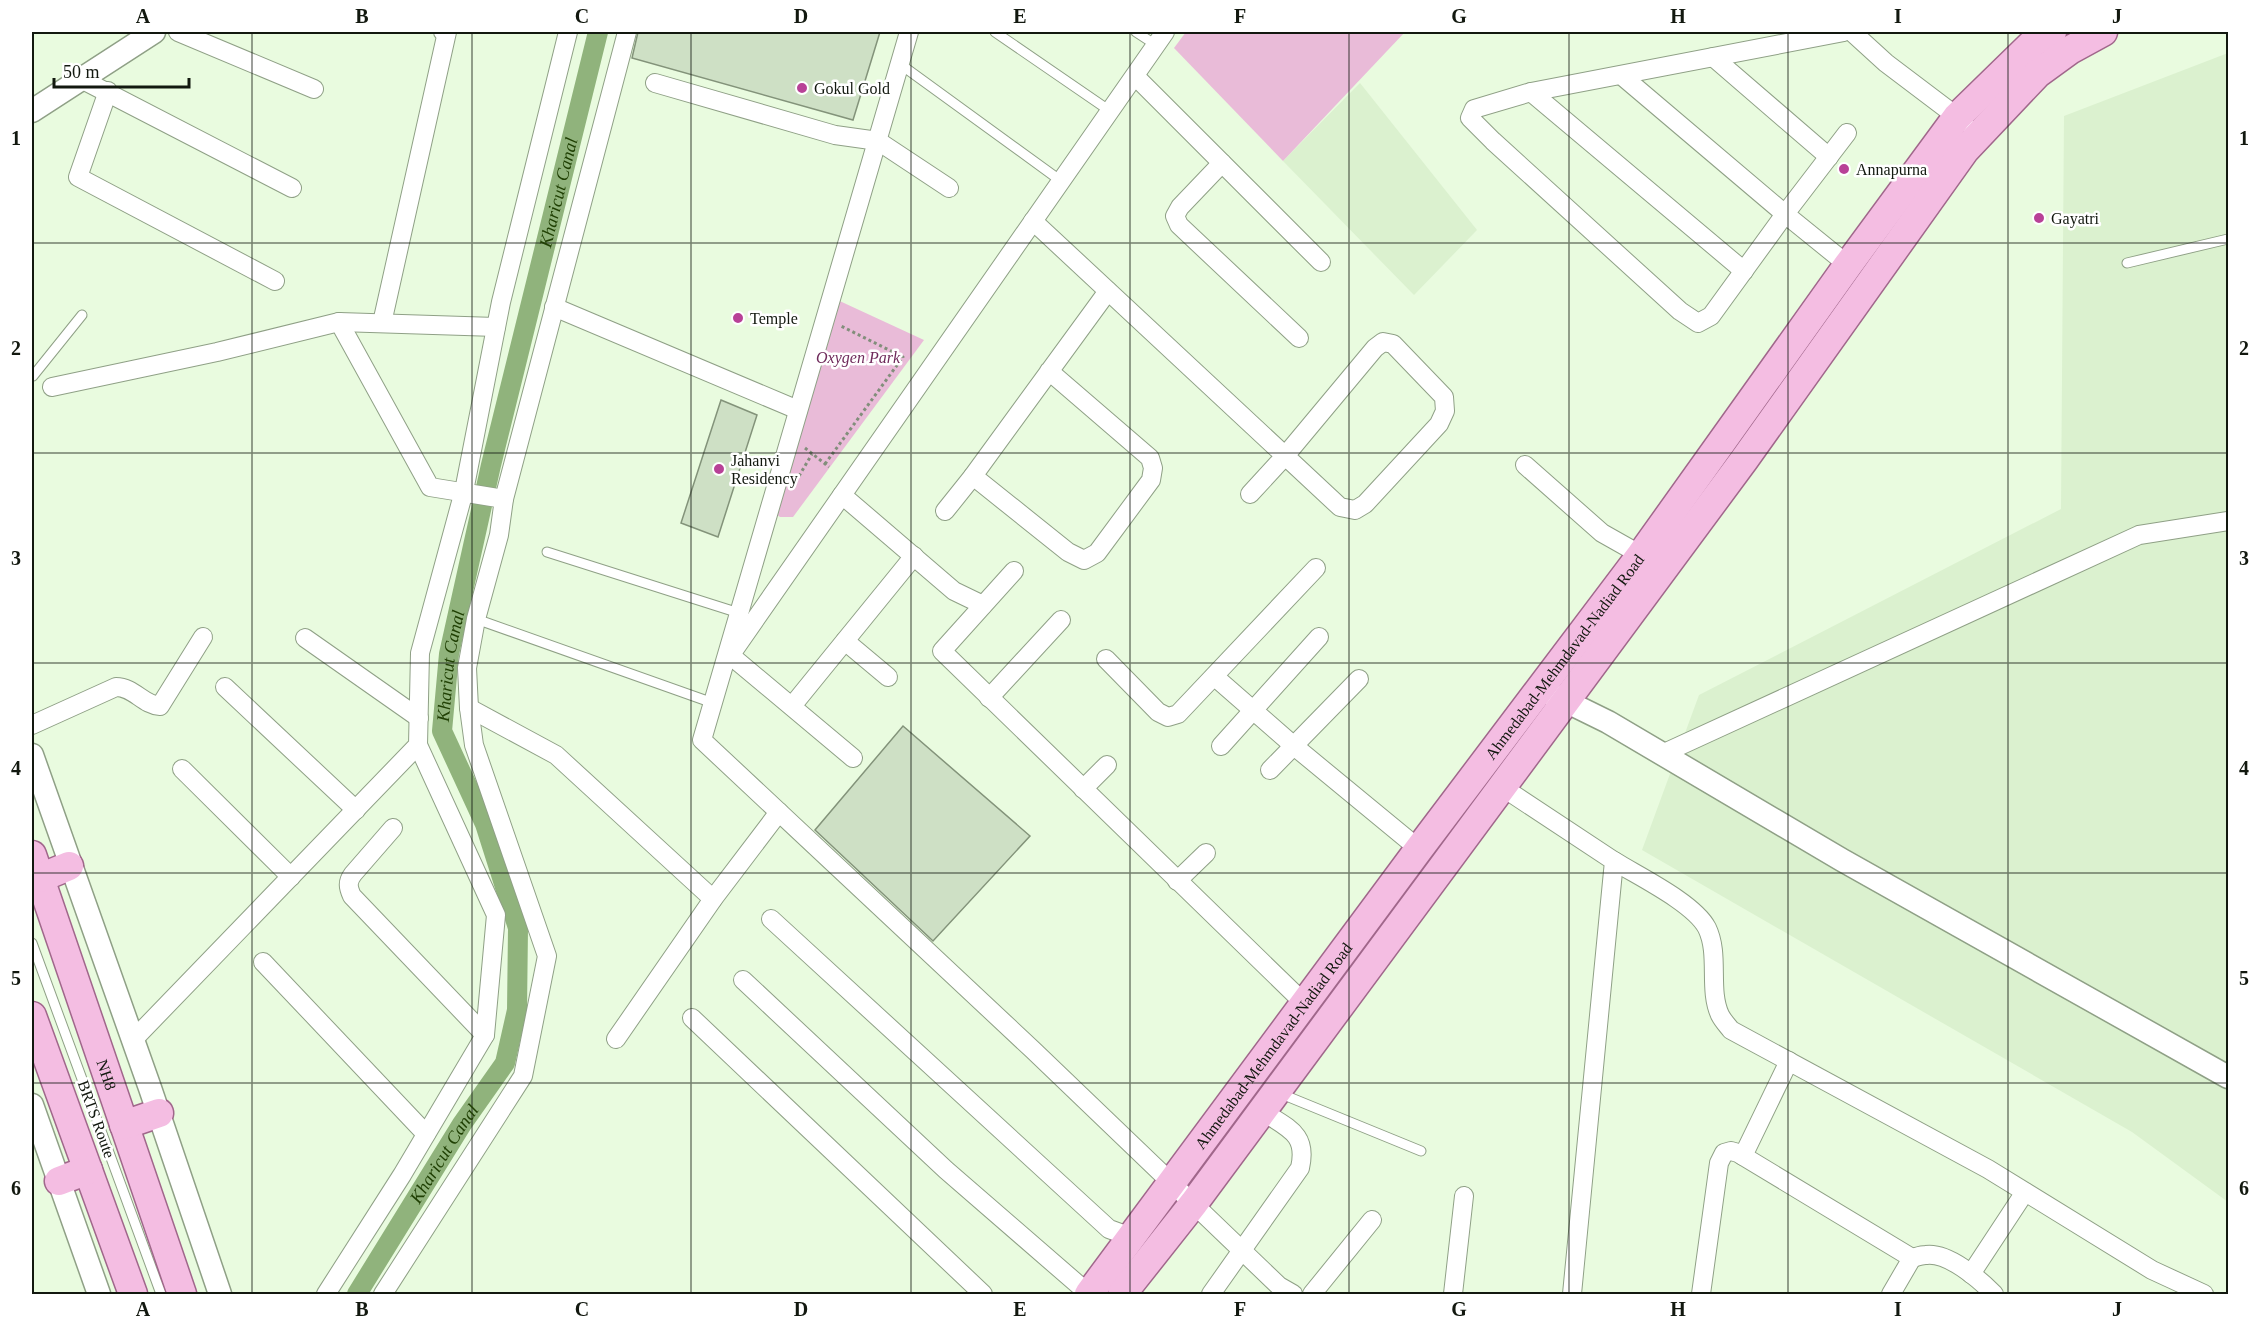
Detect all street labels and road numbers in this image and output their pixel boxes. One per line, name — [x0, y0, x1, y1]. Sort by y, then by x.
street label: Ahmedabad-Mehmdavad-Nadiad Road — [1482, 551, 1647, 763]
street label: Ahmedabad-Mehmdavad-Nadiad Road — [1192, 940, 1355, 1152]
street label: NH8 — [93, 1057, 120, 1092]
street label: BRTS Route — [75, 1078, 118, 1160]

